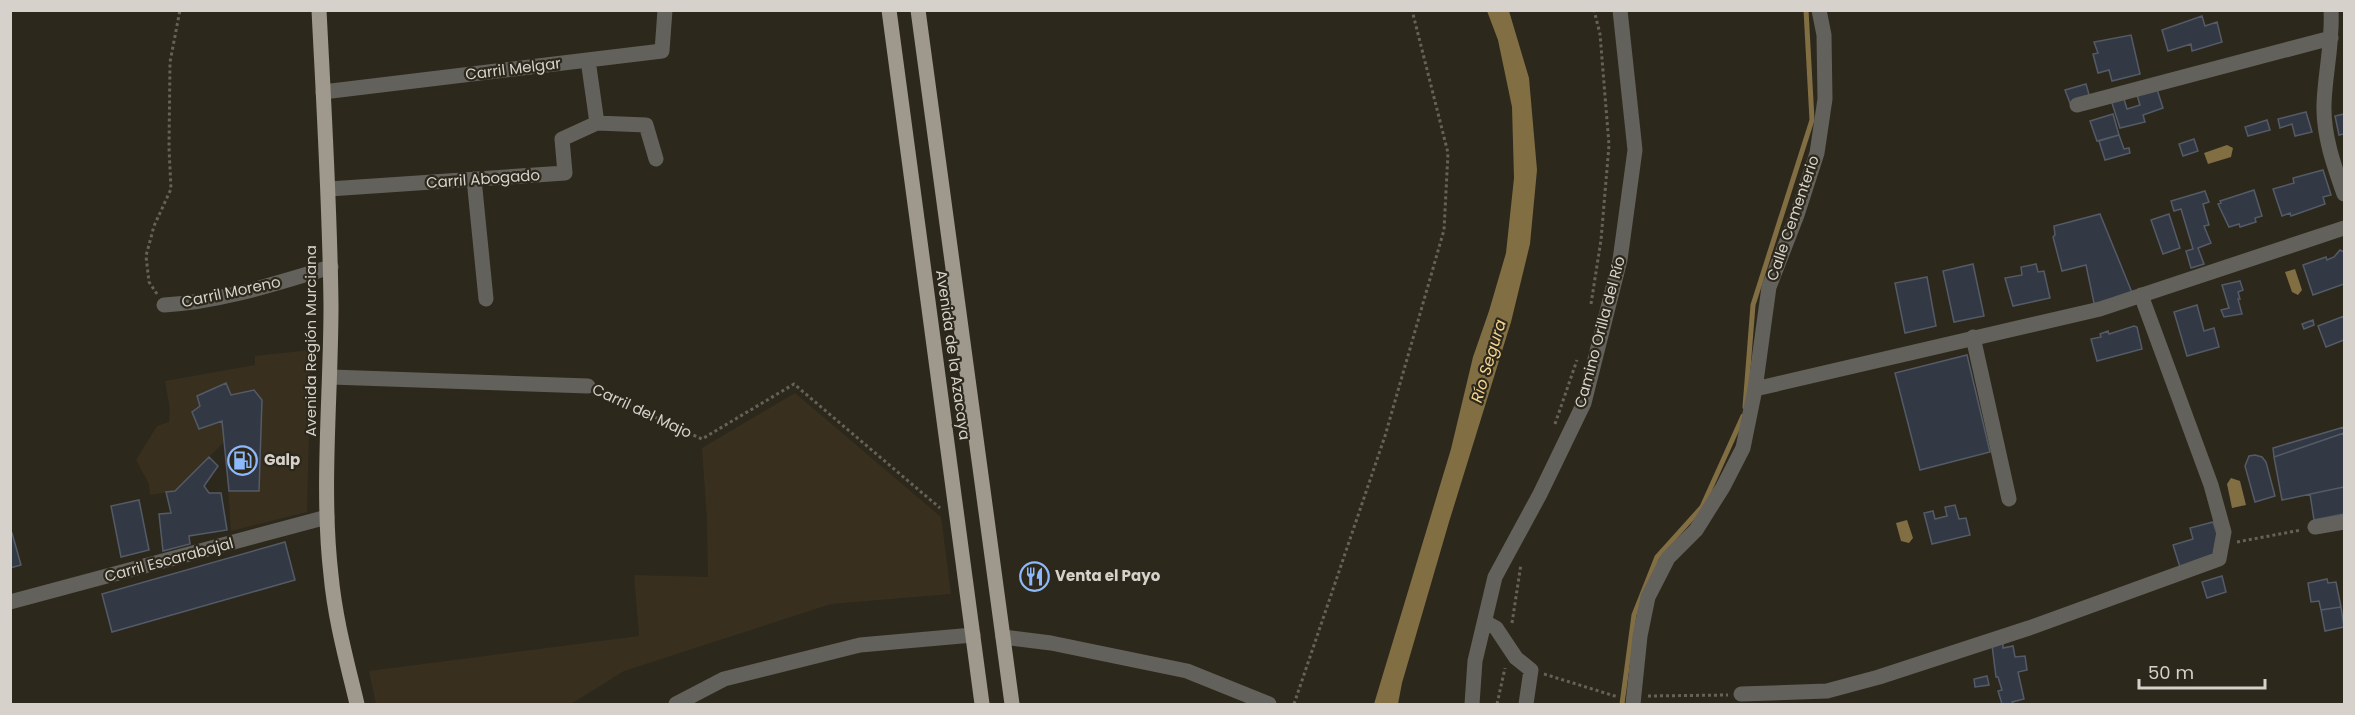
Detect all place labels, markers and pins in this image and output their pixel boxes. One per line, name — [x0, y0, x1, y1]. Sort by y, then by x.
fuel station icon: Galp — [227, 444, 259, 476]
place label: Galp — [264, 449, 300, 470]
restaurant icon: Venta el Payo — [1018, 560, 1050, 592]
place label: Venta el Payo — [1055, 565, 1161, 586]

